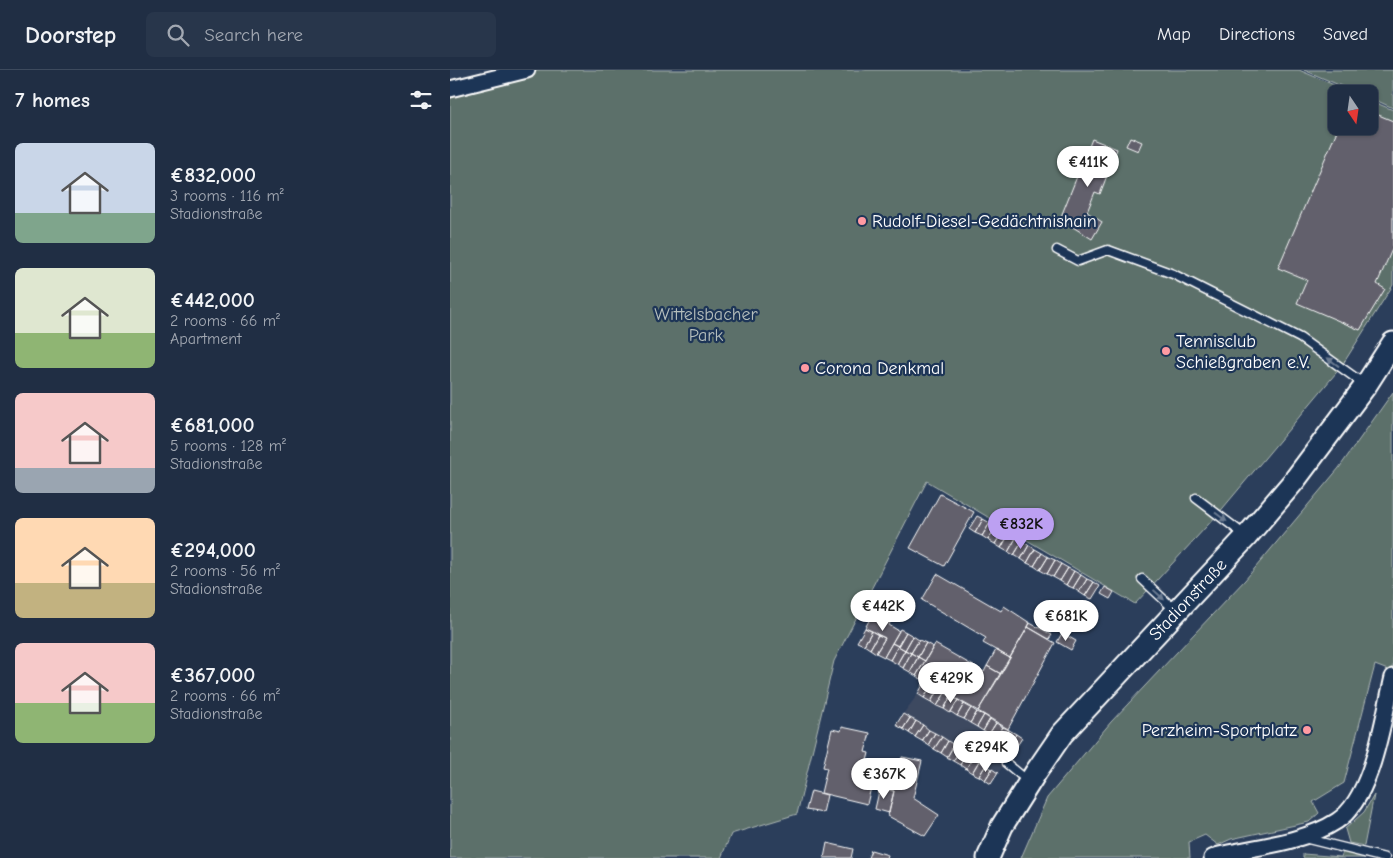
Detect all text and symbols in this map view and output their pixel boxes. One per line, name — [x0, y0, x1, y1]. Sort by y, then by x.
search box — [146, 12, 496, 57]
text: Doorstep — [25, 21, 116, 49]
icon: search — [164, 21, 192, 49]
text: Search here — [204, 24, 303, 46]
text: Map — [1157, 24, 1191, 45]
text: Directions — [1219, 24, 1295, 45]
text: Saved — [1323, 24, 1368, 45]
north arrow — [1328, 85, 1378, 135]
map controls — [1328, 85, 1378, 135]
icon: filters — [407, 86, 435, 114]
text: 7 homes — [15, 88, 90, 112]
pin: €411K — [1053, 146, 1123, 188]
text: €411K — [1068, 153, 1108, 171]
icon: home — [55, 163, 115, 223]
text: €832,000 — [170, 163, 256, 187]
text: 3 rooms · 116 m² — [170, 187, 284, 205]
text: Stadionstraße — [170, 205, 263, 223]
place label: Rudolf-Diesel-Gedächtnishain — [872, 211, 1097, 232]
marker: Rudolf-Diesel-Gedächtnishain — [856, 215, 868, 227]
icon: home — [55, 288, 115, 348]
text: €442,000 — [170, 288, 255, 312]
park label: Wittelsbacher Park — [654, 304, 759, 346]
text: 2 rooms · 66 m² — [170, 312, 280, 330]
text: Apartment — [170, 330, 242, 348]
place label: Tennisclub Schießgraben e.V. — [1176, 331, 1310, 373]
marker: Tennisclub Schießgraben e.V. — [1160, 345, 1172, 357]
one-way arrow — [1326, 357, 1340, 367]
place label: Corona Denkmal — [815, 358, 944, 379]
marker: Corona Denkmal — [799, 362, 811, 374]
icon: home — [55, 413, 115, 473]
text: €681,000 — [170, 413, 255, 437]
text: 5 rooms · 128 m² — [170, 437, 286, 455]
text: Stadionstraße — [170, 455, 263, 473]
pin: €832K — [986, 508, 1056, 550]
one-way arrow — [1214, 512, 1228, 522]
text: €832K — [999, 515, 1043, 533]
icon: home — [55, 538, 115, 598]
text: €294,000 — [170, 538, 256, 562]
street label: Stadionstraße — [1144, 554, 1231, 645]
text: 2 rooms · 56 m² — [170, 562, 280, 580]
text: Stadionstraße — [170, 580, 263, 598]
one-way arrow — [1153, 589, 1165, 601]
pin: €442K — [848, 590, 918, 632]
text: €442K — [861, 597, 905, 615]
pin: €681K — [1031, 600, 1101, 642]
text: €681K — [1045, 607, 1087, 625]
pin: €429K — [916, 662, 986, 704]
icon: home — [55, 663, 115, 723]
text: €367,000 — [170, 663, 255, 687]
text: €429K — [929, 669, 973, 687]
text: 2 rooms · 66 m² — [170, 687, 280, 705]
text: Stadionstraße — [170, 705, 263, 723]
place label: Perzheim-Sportplatz — [1142, 720, 1297, 741]
marker: Perzheim-Sportplatz — [1301, 724, 1313, 736]
pin: €294K — [951, 730, 1021, 773]
text: €294K — [964, 738, 1008, 756]
pin: €367K — [849, 758, 919, 800]
text: €367K — [862, 765, 906, 783]

